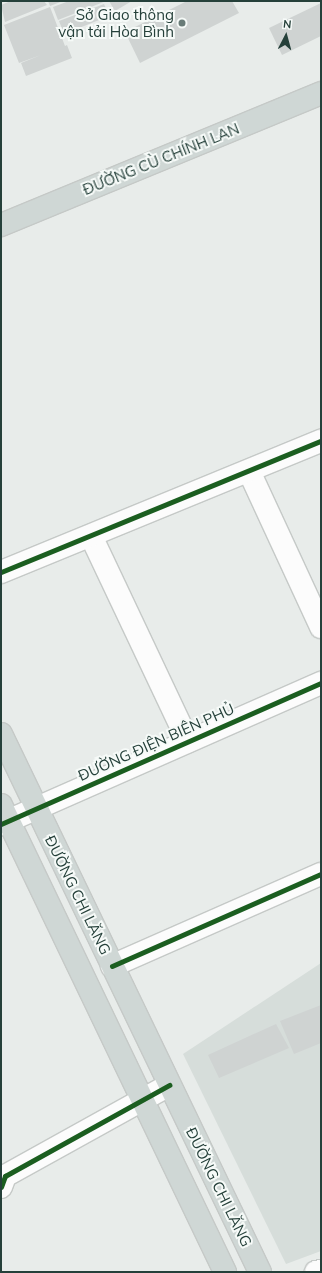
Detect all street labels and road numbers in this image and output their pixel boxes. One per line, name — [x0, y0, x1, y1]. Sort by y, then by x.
street label: ĐƯỜNG CÙ CHÍNH LAN — [80, 119, 242, 199]
street label: ĐƯỜNG ĐIỆN BIÊN PHỦ — [75, 699, 237, 785]
street label: ĐƯỜNG CHI LĂNG — [41, 832, 115, 958]
street label: ĐƯỜNG CHI LĂNG — [182, 1124, 256, 1250]

